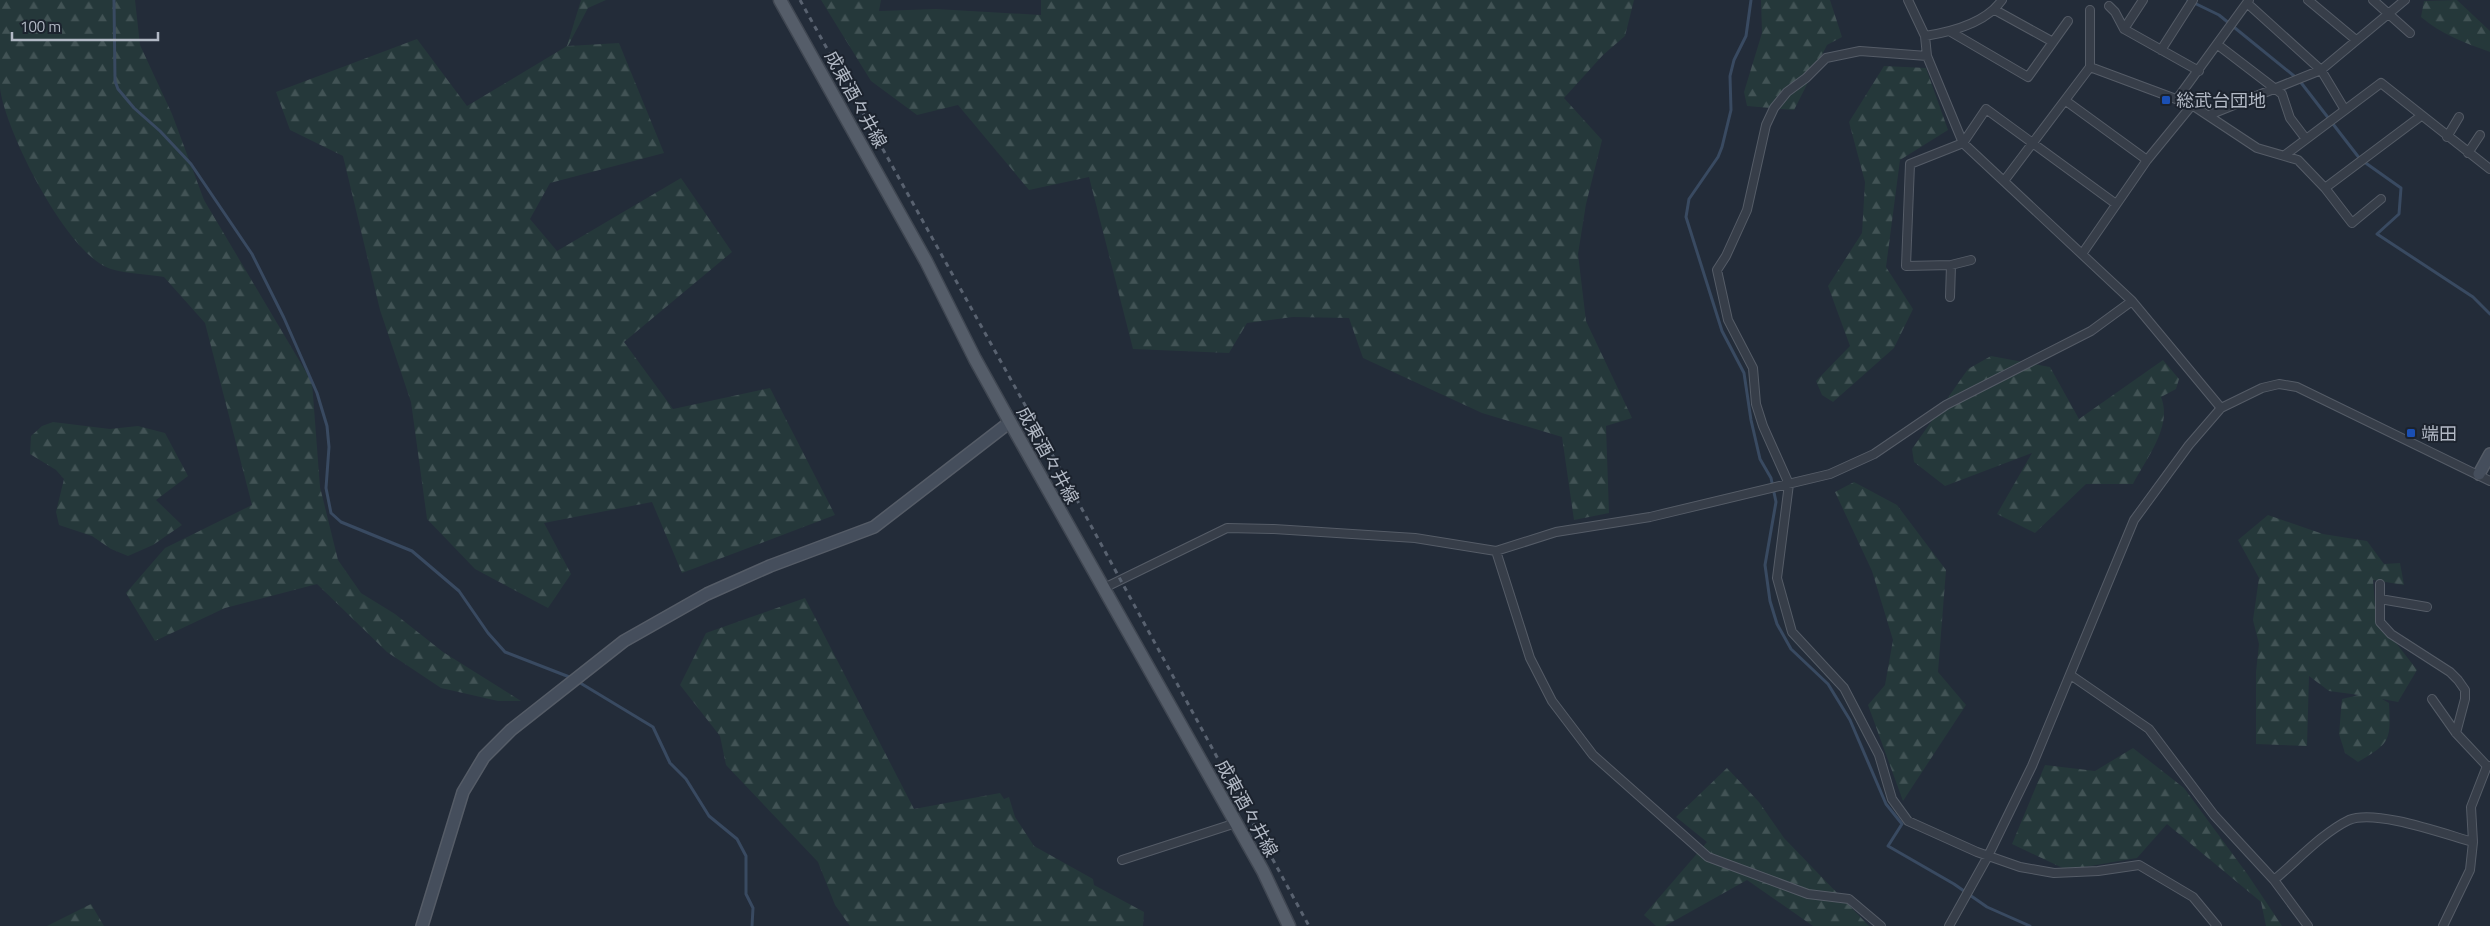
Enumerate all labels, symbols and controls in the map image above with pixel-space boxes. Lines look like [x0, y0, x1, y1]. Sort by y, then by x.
scale bar [12, 10, 159, 42]
text: 100 m [20, 15, 61, 38]
street label: 成東酒々井線 [818, 45, 894, 153]
place label: 総武台団地 [2176, 87, 2266, 114]
marker: 総武台団地 [2160, 94, 2172, 106]
street label: 成東酒々井線 [1010, 401, 1086, 509]
place label: 端田 [2421, 420, 2457, 447]
marker: 端田 [2405, 427, 2417, 439]
street label: 成東酒々井線 [1209, 754, 1285, 862]

